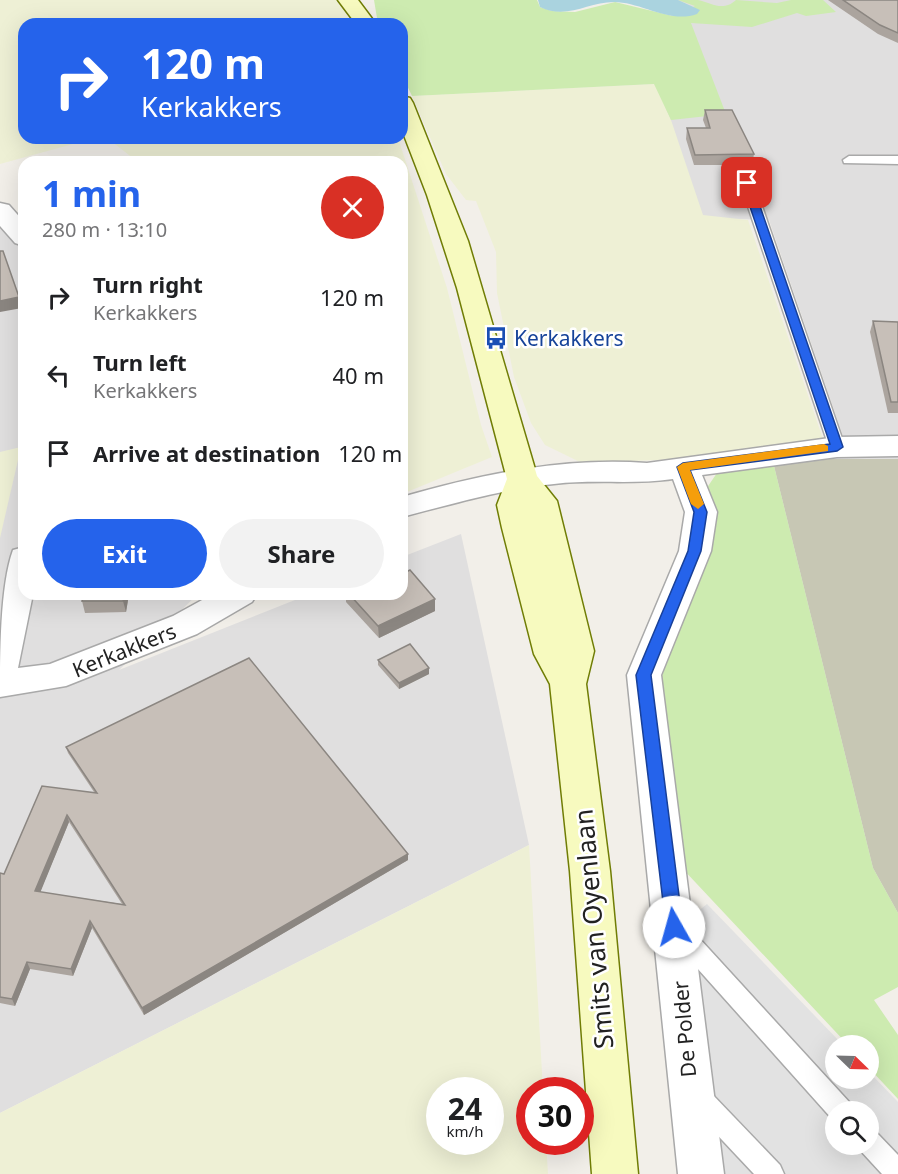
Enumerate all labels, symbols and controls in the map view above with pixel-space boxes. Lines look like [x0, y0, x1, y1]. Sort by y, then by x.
text: 120 m [141, 34, 265, 91]
icon: right [42, 42, 120, 120]
text: Kerkakkers [141, 88, 282, 125]
pin [721, 157, 772, 208]
icon: arrive [730, 166, 763, 199]
text: 1 min [42, 169, 141, 218]
button: close [321, 176, 384, 239]
text: 280 m · 13:10 [42, 216, 167, 243]
text: Turn right [93, 269, 203, 299]
icon: right [42, 281, 75, 314]
text: 120 m [320, 282, 384, 312]
text: Kerkakkers [93, 299, 197, 326]
place label: Kerkakkers [514, 324, 624, 352]
bus stop icon: Kerkakkers [483, 325, 509, 351]
text: Turn left [93, 347, 187, 377]
icon: left [42, 359, 75, 392]
text: 40 m [333, 360, 384, 390]
text: Kerkakkers [93, 377, 197, 404]
icon: arrive [42, 437, 75, 470]
text: Arrive at destination [93, 438, 320, 468]
text: 120 m [338, 438, 402, 468]
button: Exit [42, 519, 207, 588]
button: Share [219, 519, 384, 588]
street label: Kerkakkers [68, 617, 180, 683]
street label: Smits van Oyenlaan [565, 808, 621, 1050]
position arrow [642, 895, 706, 959]
street label: De Polder [666, 979, 702, 1078]
north arrow [825, 1035, 879, 1089]
map controls [825, 1035, 879, 1155]
speed limit sign: 30 [516, 1077, 594, 1155]
text: 24 [448, 1088, 482, 1129]
button: search [825, 1101, 879, 1155]
text: km/h [447, 1121, 483, 1141]

